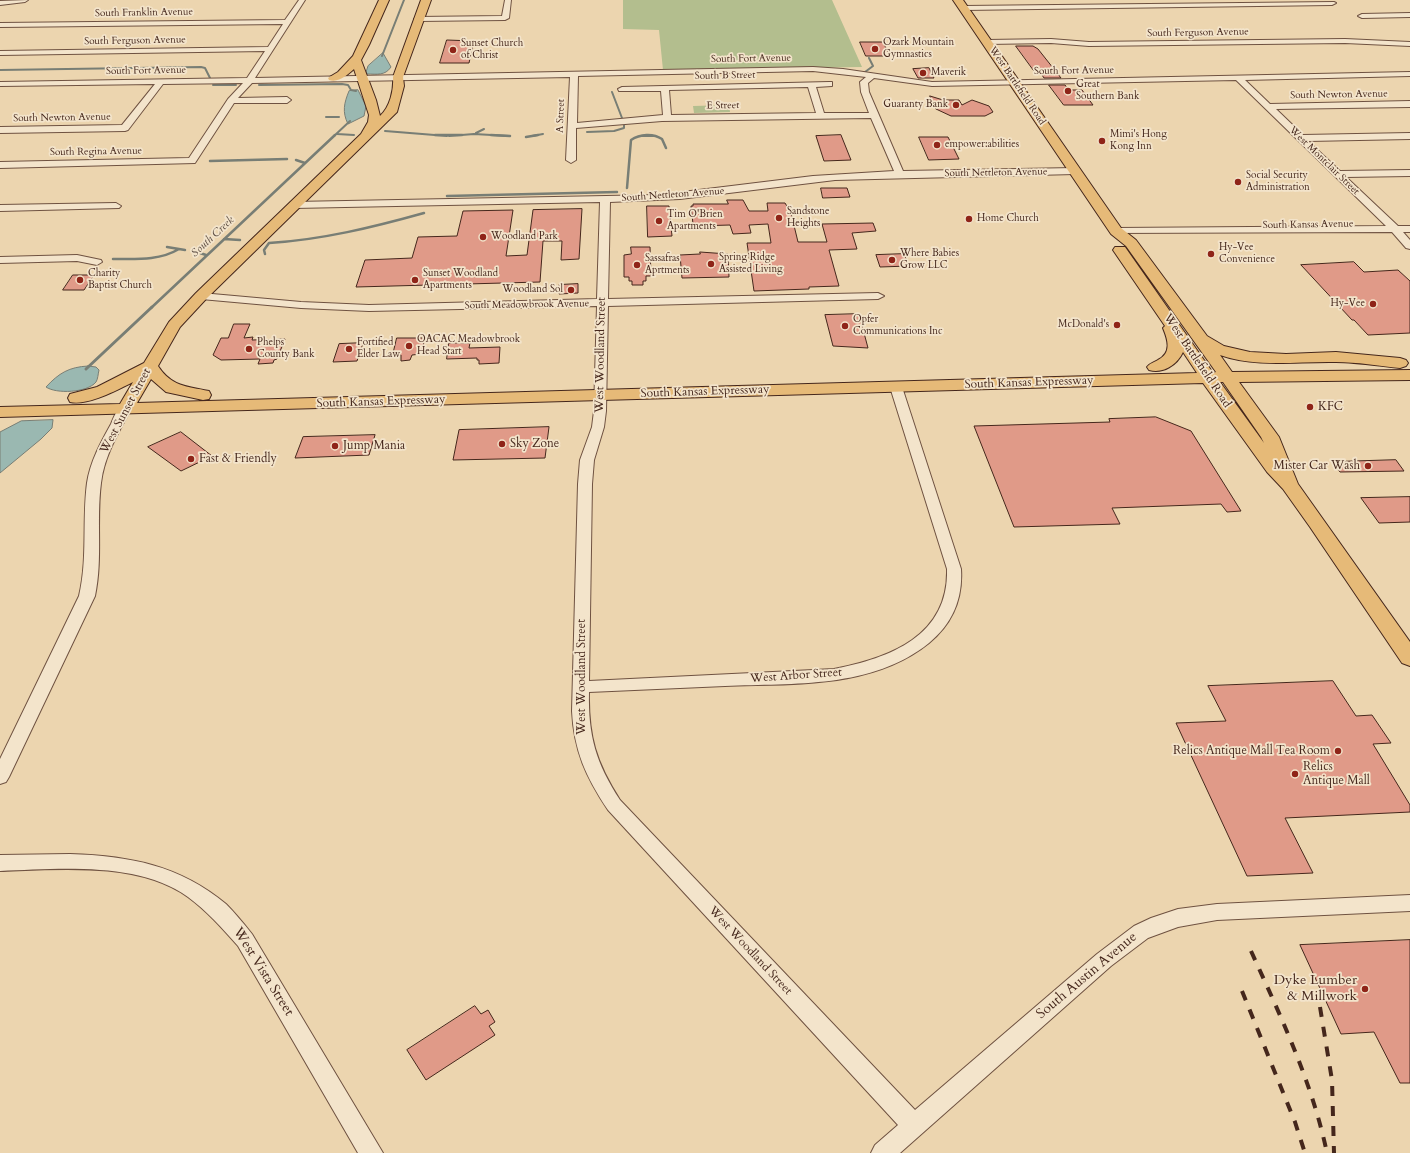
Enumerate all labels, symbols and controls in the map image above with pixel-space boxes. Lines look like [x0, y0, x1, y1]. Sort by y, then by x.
street label: South Franklin Avenue [95, 6, 193, 20]
street label: South Ferguson Avenue [1147, 26, 1249, 40]
street label: South Ferguson Avenue [84, 34, 186, 48]
place label: Ozark Mountain Gymnastics [883, 37, 954, 60]
place label: Sunset Church of Christ [461, 38, 523, 62]
marker: Ozark Mountain Gymnastics [870, 44, 880, 54]
marker: Sunset Church of Christ [448, 45, 458, 55]
street label: West Battlefield Road [986, 45, 1048, 127]
street label: South Fort Avenue [711, 52, 791, 66]
street label: South Fort Avenue [106, 64, 186, 78]
street label: South Fort Avenue [1034, 64, 1114, 78]
place label: Maverik [931, 67, 966, 79]
marker: Maverik [918, 68, 928, 78]
street label: South B Street [695, 69, 755, 83]
place label: Great Southern Bank [1076, 79, 1139, 102]
marker: Great Southern Bank [1063, 86, 1073, 96]
street label: South Newton Avenue [1290, 88, 1388, 102]
street label: A Street [554, 99, 568, 133]
place label: Guaranty Bank [883, 99, 948, 111]
street label: E Street [706, 100, 740, 112]
marker: Guaranty Bank [951, 100, 961, 110]
street label: South Newton Avenue [13, 111, 111, 125]
street label: West Montclair Street [1286, 124, 1362, 198]
place label: Mimi's Hong Kong Inn [1110, 129, 1167, 152]
marker: Mimi's Hong Kong Inn [1097, 136, 1107, 146]
place label: empower:abilities [945, 139, 1019, 151]
marker: empower:abilities [932, 140, 942, 150]
street label: South Regina Avenue [50, 145, 142, 159]
street label: South Nettleton Avenue [944, 166, 1048, 180]
place label: Social Security Administration [1246, 170, 1310, 194]
marker: Social Security Administration [1233, 177, 1243, 187]
street label: South Nettleton Avenue [621, 185, 725, 205]
place label: Sandstone Heights [787, 206, 829, 230]
place label: Tim O'Brien Apartments [667, 209, 723, 232]
marker: Sandstone Heights [774, 213, 784, 223]
place label: Home Church [977, 213, 1039, 225]
water label: South Creek [189, 214, 237, 260]
marker: Home Church [964, 214, 974, 224]
marker: Tim O'Brien Apartments [654, 216, 664, 226]
street label: South Kansas Avenue [1262, 218, 1354, 232]
place label: Woodland Park [491, 231, 558, 243]
marker: Woodland Park [478, 232, 488, 242]
place label: Hy-Vee Convenience [1219, 242, 1275, 266]
place label: Where Babies Grow LLC [900, 248, 959, 272]
marker: Hy-Vee Convenience [1206, 249, 1216, 259]
place label: Spring Ridge Assisted Living [719, 252, 783, 276]
place label: Sassafras Aprtments [645, 253, 689, 276]
marker: Where Babies Grow LLC [887, 255, 897, 265]
marker: Spring Ridge Assisted Living [706, 259, 716, 269]
marker: Sassafras Aprtments [632, 260, 642, 270]
place label: Charity Baptist Church [88, 268, 152, 292]
place label: Sunset Woodland Apartments [423, 268, 498, 292]
marker: Charity Baptist Church [75, 275, 85, 285]
marker: Sunset Woodland Apartments [410, 275, 420, 285]
place label: Woodland Sol [502, 284, 563, 296]
marker: Woodland Sol [566, 285, 576, 295]
street label: West Woodland Street [593, 297, 609, 413]
street label: South Meadowbrook Avenue [465, 298, 589, 312]
place label: Hy-Vee [1330, 298, 1365, 310]
marker: Hy-Vee [1368, 299, 1378, 309]
street label: West Battlefield Road [1160, 311, 1234, 411]
place label: Opfer Communications Inc [853, 314, 943, 338]
place label: McDonald's [1058, 319, 1109, 331]
marker: McDonald's [1112, 320, 1122, 330]
marker: Opfer Communications Inc [840, 321, 850, 331]
place label: OACAC Meadowbrook Head Start [417, 334, 520, 358]
place label: Phelps County Bank [257, 337, 315, 360]
place label: Fortified Elder Law [357, 337, 400, 360]
marker: OACAC Meadowbrook Head Start [404, 341, 414, 351]
marker: Phelps County Bank [244, 344, 254, 354]
marker: Fortified Elder Law [344, 344, 354, 354]
street label: West Sunset Street [97, 366, 155, 456]
street label: South Kansas Expressway [964, 374, 1094, 392]
street label: South Kansas Expressway [640, 383, 770, 401]
street label: South Kansas Expressway [316, 393, 446, 411]
place label: KFC [1318, 400, 1343, 414]
marker: KFC [1305, 402, 1315, 412]
place label: Sky Zone [510, 437, 559, 451]
place label: Jump Mania [343, 439, 405, 453]
marker: Sky Zone [497, 439, 507, 449]
marker: Jump Mania [330, 441, 340, 451]
place label: Fast & Friendly [199, 452, 277, 466]
marker: Fast & Friendly [186, 454, 196, 464]
place label: Mister Car Wash [1273, 459, 1360, 473]
marker: Mister Car Wash [1363, 461, 1373, 471]
street label: West Woodland Street [575, 619, 589, 735]
street label: West Arbor Street [750, 666, 842, 686]
place label: Relics Antique Mall Tea Room [1173, 744, 1330, 758]
marker: Relics Antique Mall Tea Room [1333, 746, 1343, 756]
place label: Relics Antique Mall [1303, 760, 1370, 788]
marker: Relics Antique Mall [1290, 769, 1300, 779]
street label: West Woodland Street [705, 904, 795, 998]
street label: West Vista Street [229, 925, 297, 1019]
street label: South Austin Avenue [1033, 929, 1141, 1023]
place label: Dyke Lumber & Millwork [1274, 973, 1357, 1006]
marker: Dyke Lumber & Millwork [1360, 984, 1370, 994]

